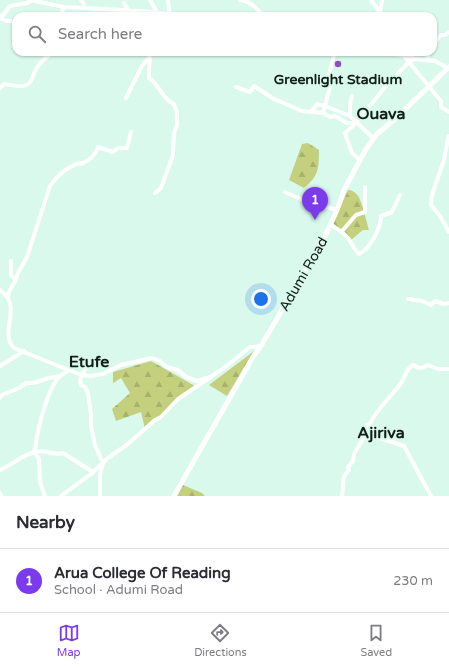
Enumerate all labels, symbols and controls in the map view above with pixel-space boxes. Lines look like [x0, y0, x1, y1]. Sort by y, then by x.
search box [12, 12, 437, 56]
icon: search [26, 23, 48, 45]
text: Search here [58, 25, 142, 43]
marker: Greenlight Stadium [333, 59, 343, 69]
place label: Greenlight Stadium [274, 71, 402, 88]
district label: Ouava [357, 104, 405, 124]
pin: 1 [302, 187, 328, 220]
street label: Adumi Road [275, 234, 331, 314]
your location [251, 289, 271, 309]
district label: Etufe [69, 352, 109, 372]
district label: Ajiriva [357, 423, 405, 443]
text: Nearby [16, 512, 75, 533]
text: Arua College Of Reading [54, 564, 231, 582]
text: 1 [25, 573, 33, 589]
text: 230 m [393, 573, 433, 589]
text: School · Adumi Road [54, 582, 183, 598]
tab: Map [57, 622, 81, 659]
tab: Directions [194, 622, 247, 659]
tab: Saved [360, 622, 392, 659]

